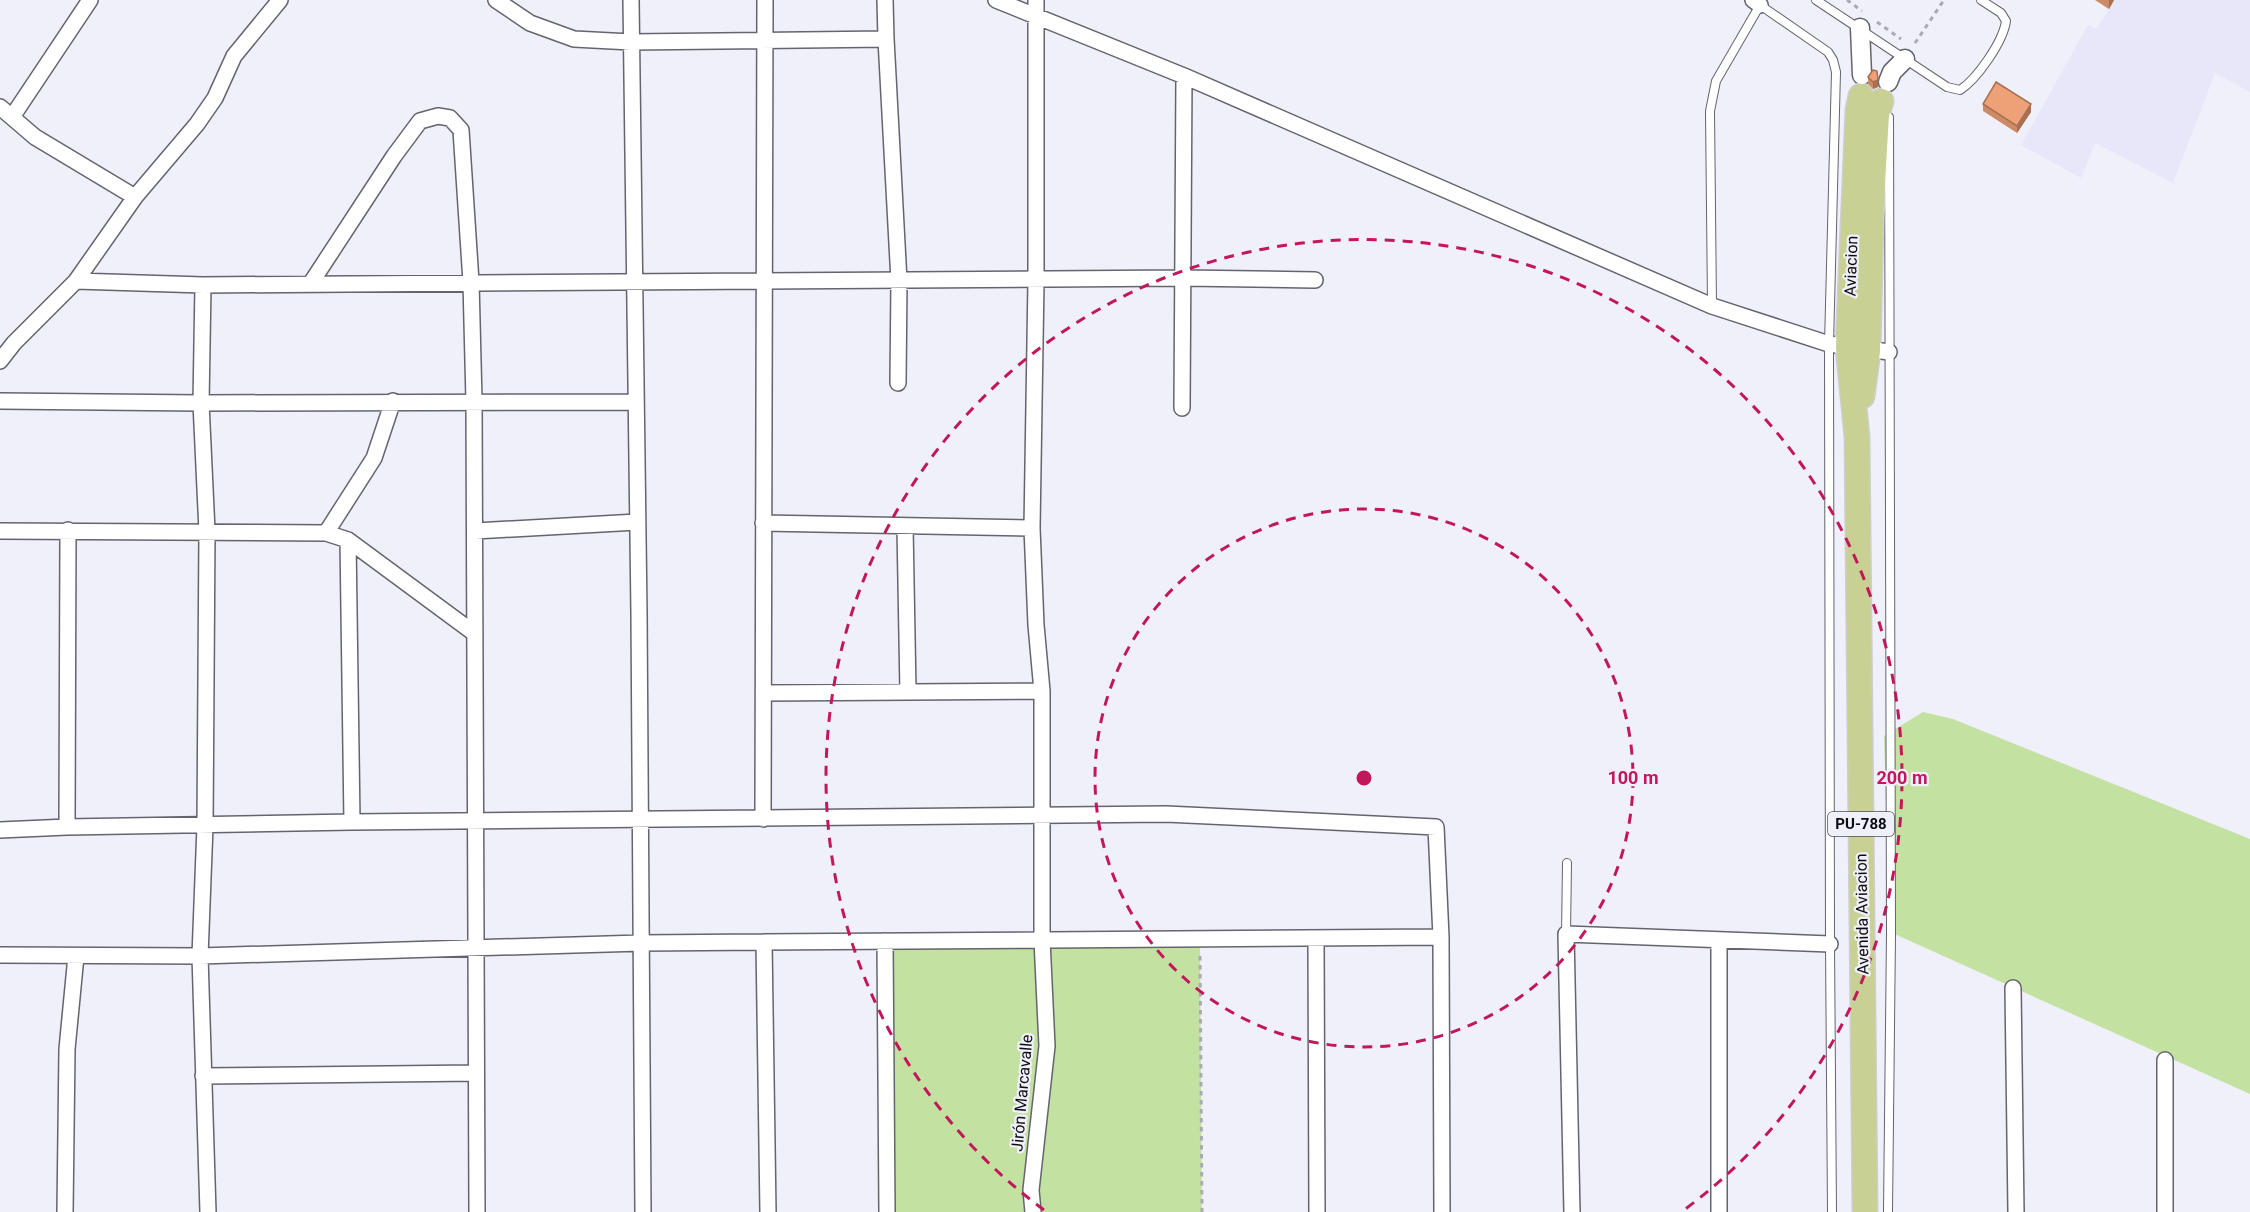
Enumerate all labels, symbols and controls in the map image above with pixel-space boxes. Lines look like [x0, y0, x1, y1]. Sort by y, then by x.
street label: Aviacion [1840, 235, 1862, 297]
text: 100 m [1607, 767, 1659, 788]
text: 200 m [1876, 767, 1928, 788]
centre of rings [1354, 768, 1374, 788]
road number: PU-788 [1828, 812, 1894, 836]
street label: Avenida Aviacion [1851, 853, 1873, 975]
street label: Jirón Marcavalle [1007, 1034, 1037, 1152]

